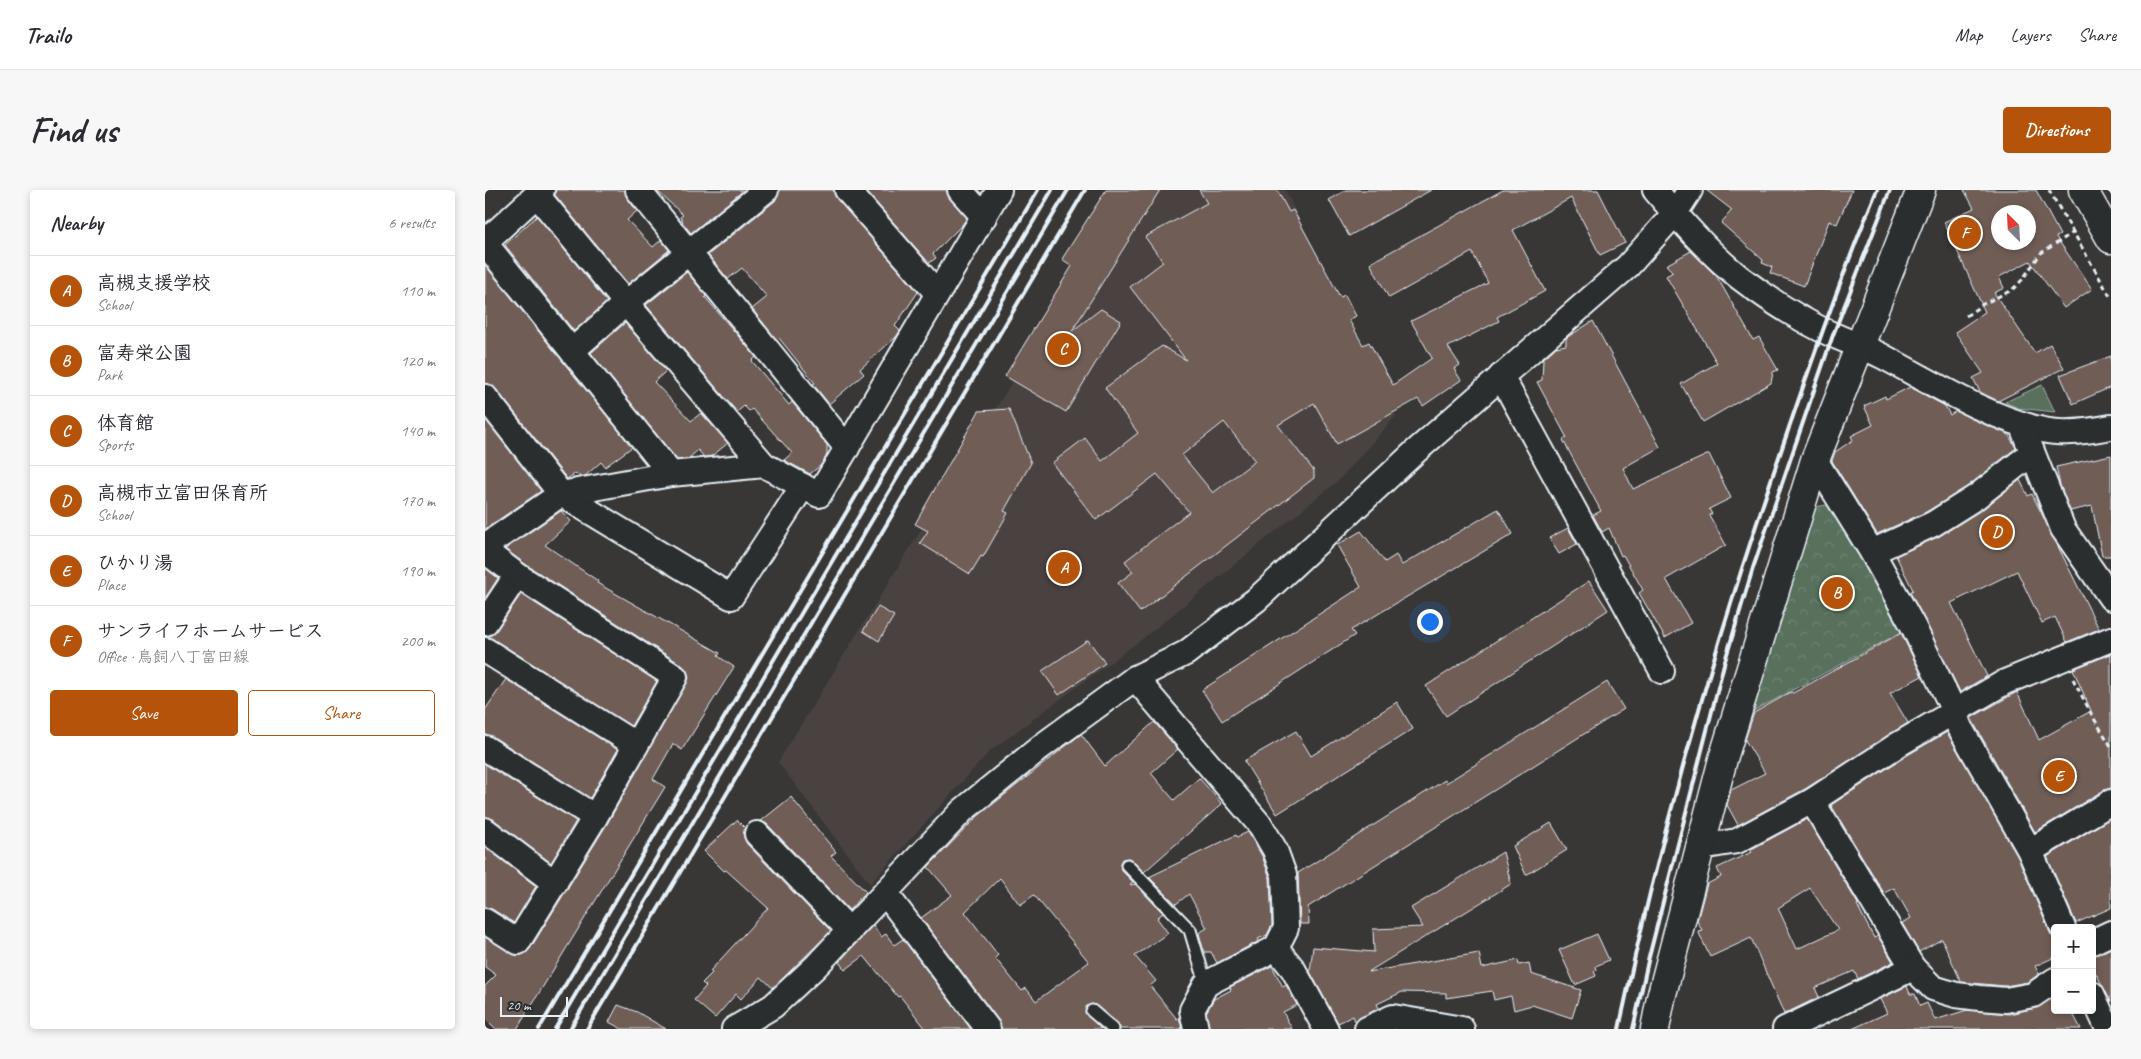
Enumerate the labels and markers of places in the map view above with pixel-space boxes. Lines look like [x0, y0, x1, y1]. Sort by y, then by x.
pin: F [1949, 214, 1981, 252]
pin: C [1047, 330, 1079, 368]
pin: D [1981, 513, 2013, 551]
pin: A [1048, 549, 1080, 587]
pin: B [1821, 574, 1853, 612]
pin: E [2043, 757, 2075, 795]

